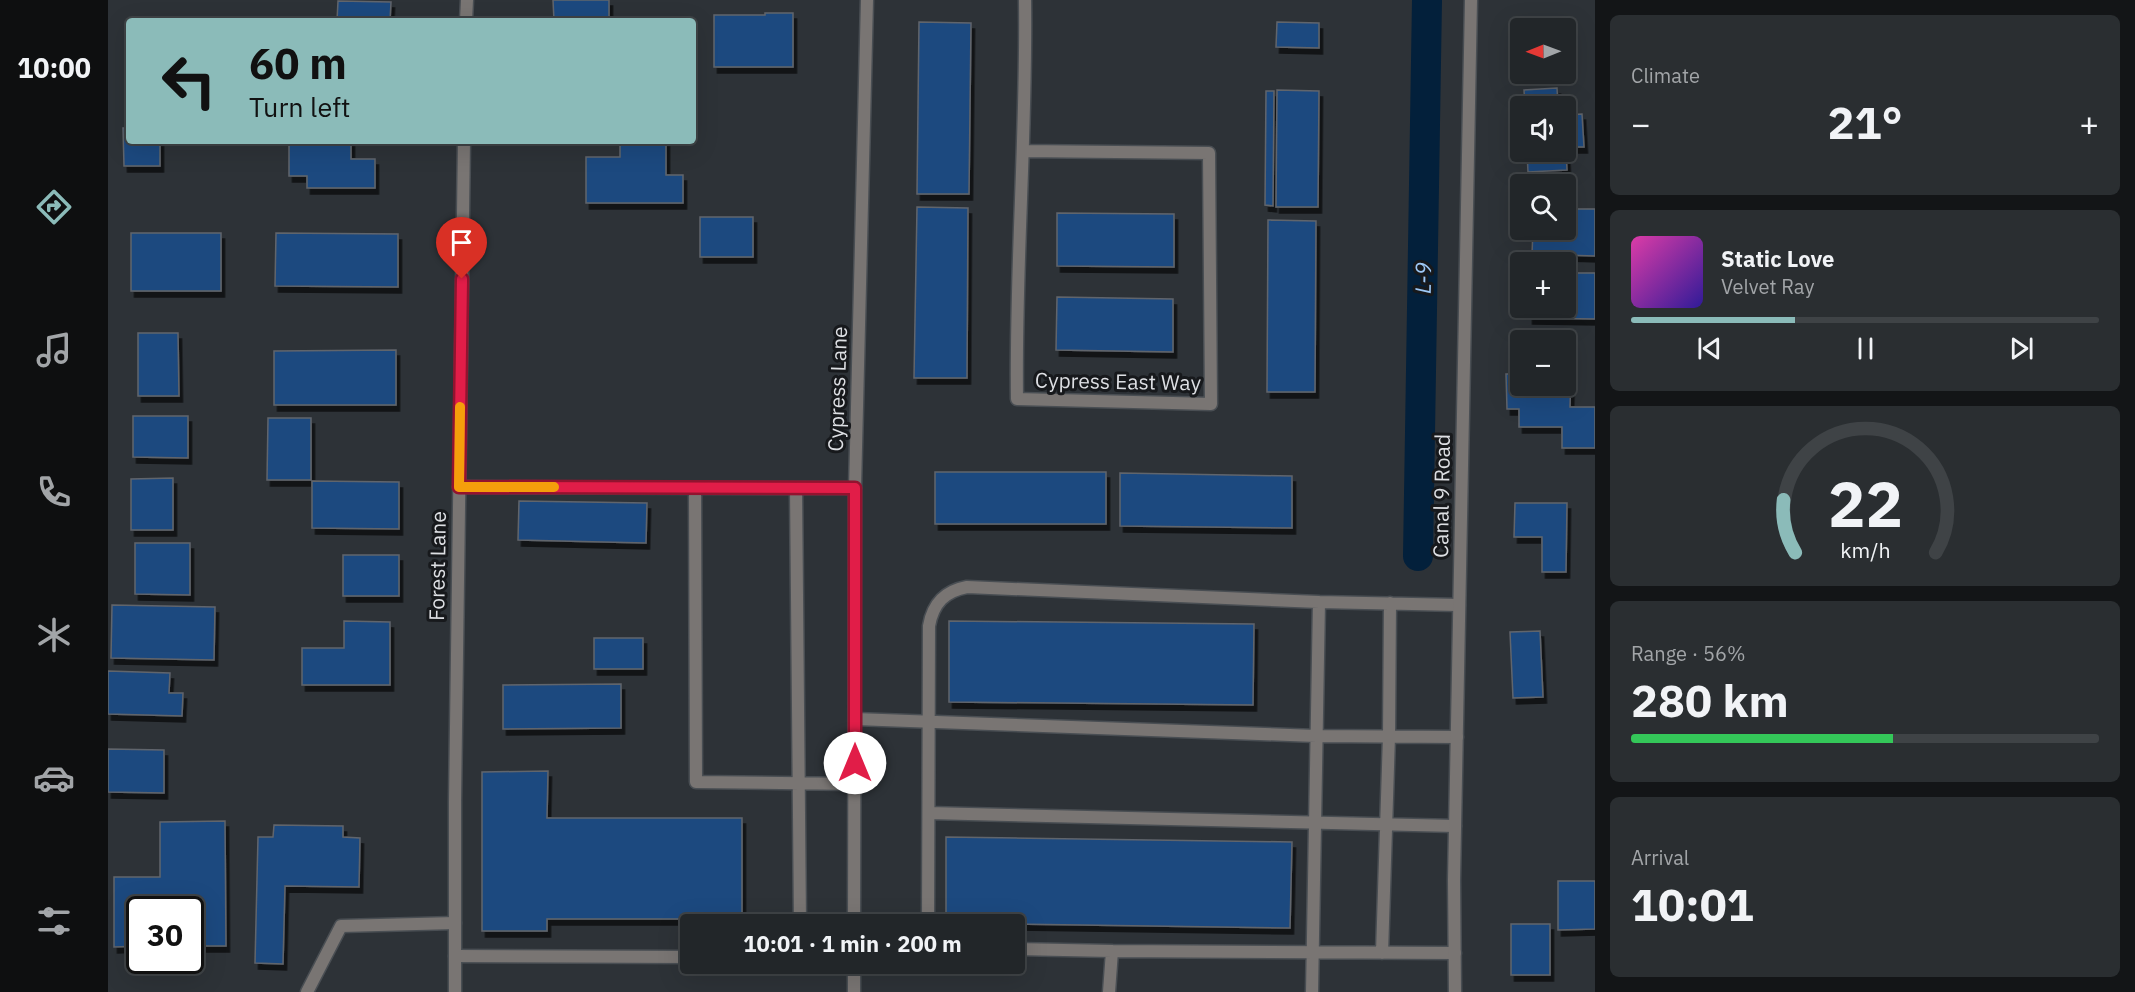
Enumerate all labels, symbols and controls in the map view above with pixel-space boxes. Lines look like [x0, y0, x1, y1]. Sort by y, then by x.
north arrow [1510, 18, 1576, 84]
map controls [1510, 18, 1576, 396]
text: 60 m [249, 36, 347, 91]
icon: left [150, 42, 228, 120]
text: 10:00 [17, 50, 91, 85]
text: Climate [1631, 62, 1700, 89]
text: Turn left [249, 89, 350, 124]
text: 21° [1827, 93, 1903, 151]
button: sound [1510, 96, 1576, 162]
text: − [1631, 102, 1651, 145]
text: + [2079, 102, 2099, 145]
button: search [1510, 174, 1576, 240]
icon: directions [33, 186, 75, 228]
pin [436, 217, 487, 279]
icon: arrive [445, 226, 478, 259]
text: Static Love [1721, 244, 1834, 273]
button: + [1510, 252, 1576, 318]
water label: L-9 [1408, 262, 1437, 294]
text: Velvet Ray [1721, 273, 1814, 300]
street label: Cypress Lane [821, 326, 853, 452]
icon: music [33, 329, 75, 371]
button: − [1510, 330, 1576, 396]
icon: previous [1693, 332, 1726, 365]
icon: pause [1849, 332, 1882, 365]
icon: next [2005, 332, 2038, 365]
street label: Cypress East Way [1035, 366, 1202, 396]
street label: Canal 9 Road [1426, 434, 1456, 558]
text: 22 [1828, 463, 1902, 544]
icon: phone [33, 471, 75, 513]
street label: Forest Lane [422, 511, 452, 621]
text: km/h [1840, 536, 1890, 564]
icon: climate [33, 614, 75, 656]
text: Range · 56% [1631, 640, 1746, 667]
text: 280 km [1631, 671, 1789, 729]
position arrow [823, 731, 887, 795]
icon: car [33, 757, 75, 799]
text: Arrival [1631, 844, 1689, 871]
text: 10:01 [1631, 875, 1754, 933]
speed limit sign: 30 [126, 896, 204, 974]
icon: filters [33, 900, 75, 942]
text: 10:01 · 1 min · 200 m [743, 929, 962, 958]

